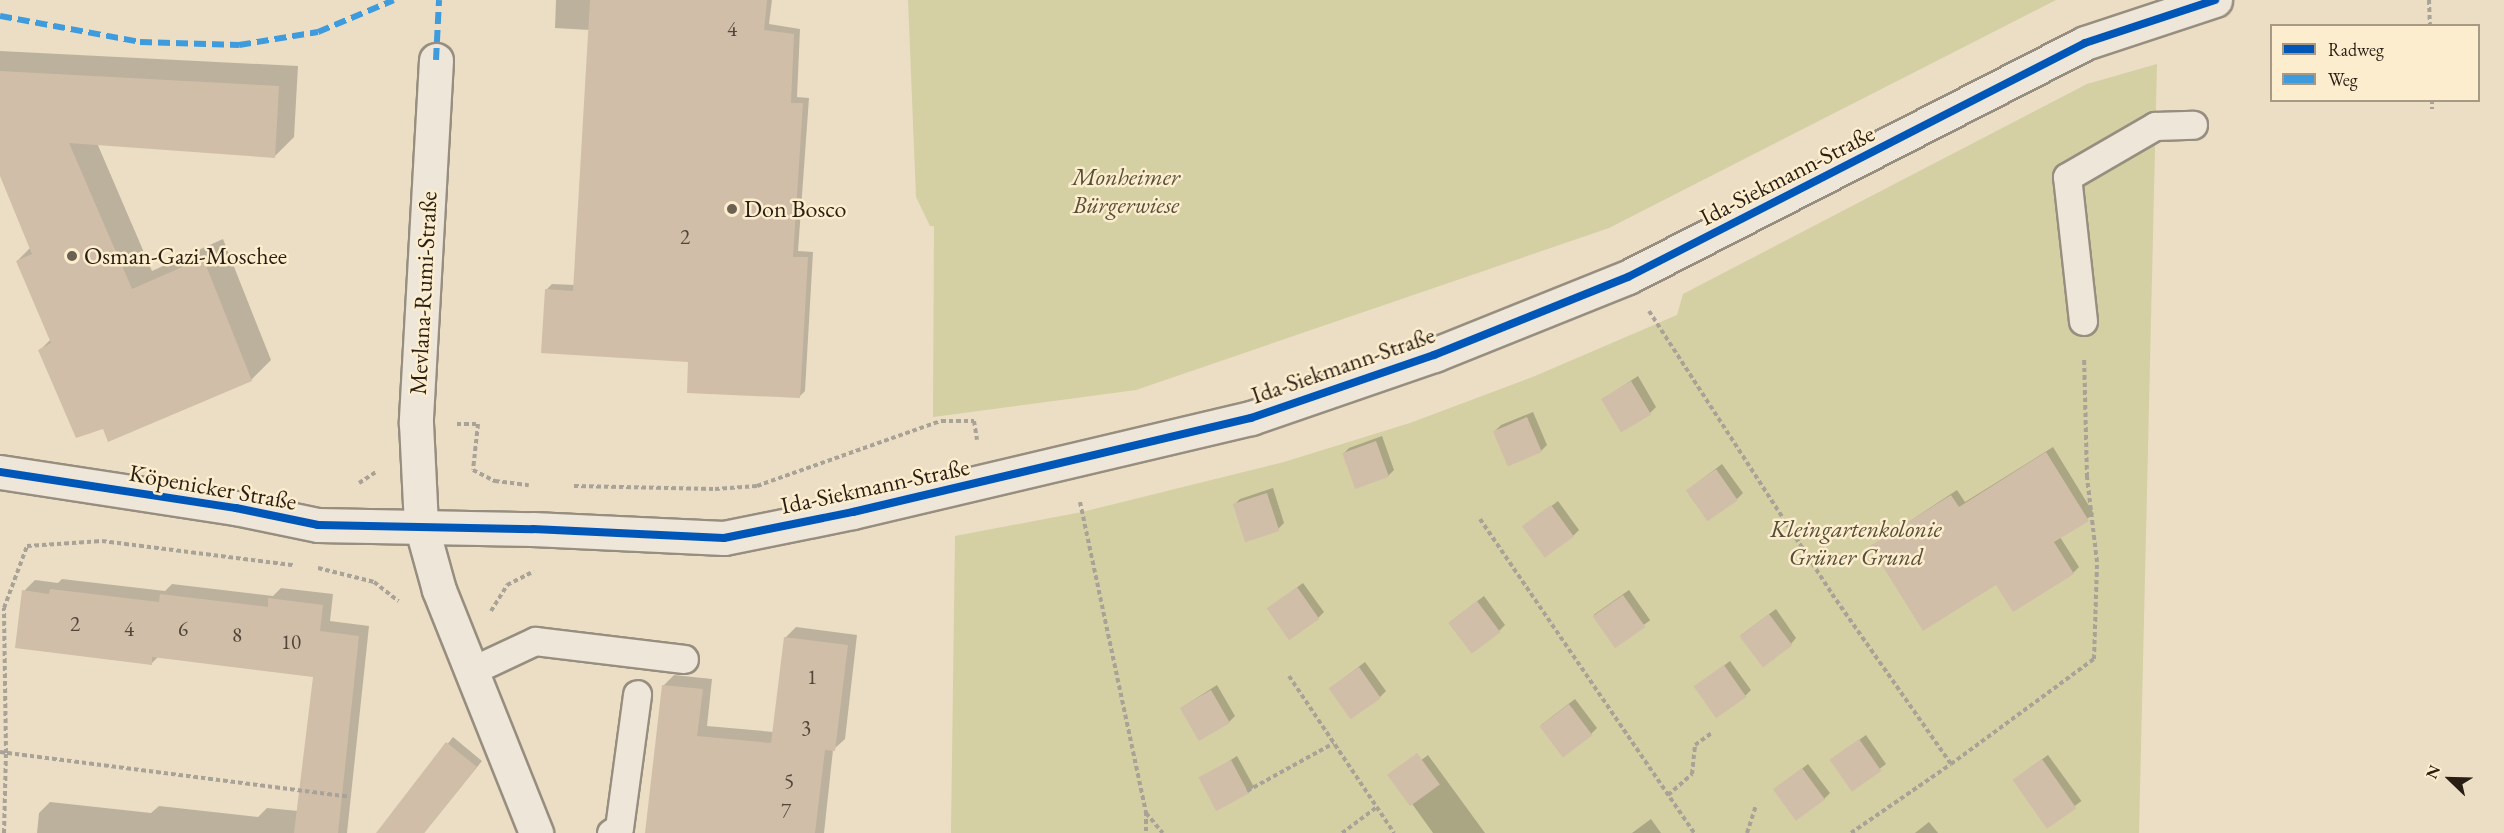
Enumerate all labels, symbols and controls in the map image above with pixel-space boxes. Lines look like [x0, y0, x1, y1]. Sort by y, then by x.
house number: 4 [727, 16, 737, 42]
legend [2270, 24, 2480, 102]
text: Radweg [2328, 38, 2384, 61]
text: Weg [2328, 68, 2358, 91]
street label: Ida-Siekmann-Straße [1695, 119, 1879, 231]
park label: Monheimer Bürgerwiese [1072, 163, 1180, 219]
street label: Mevlana-Rumi-Straße [403, 190, 443, 396]
place label: Don Bosco [744, 195, 846, 223]
marker: Don Bosco [725, 202, 739, 216]
house number: 2 [680, 224, 690, 250]
place label: Osman-Gazi-Moschee [84, 242, 287, 270]
marker: Osman-Gazi-Moschee [65, 249, 79, 263]
street label: Ida-Siekmann-Straße [1248, 320, 1438, 410]
street label: Ida-Siekmann-Straße [778, 452, 972, 520]
street label: Köpenicker Straße [127, 458, 299, 516]
park label: Kleingartenkolonie Grüner Grund [1770, 515, 1942, 571]
house number: 2 [70, 611, 80, 637]
house number: 4 [124, 616, 134, 642]
house number: 6 [178, 616, 188, 642]
house number: 8 [232, 622, 242, 648]
house number: 10 [281, 629, 301, 655]
house number: 1 [807, 664, 817, 690]
house number: 3 [801, 715, 811, 741]
north arrow [2420, 749, 2480, 809]
text: N [2421, 762, 2445, 782]
house number: 5 [784, 768, 794, 794]
house number: 7 [781, 798, 791, 824]

